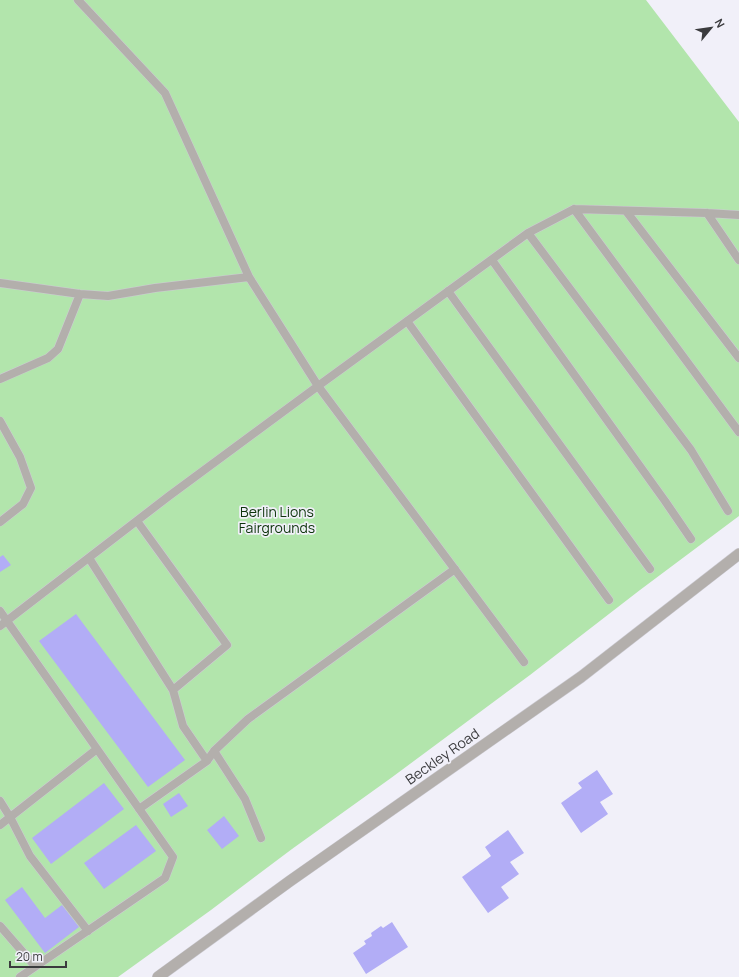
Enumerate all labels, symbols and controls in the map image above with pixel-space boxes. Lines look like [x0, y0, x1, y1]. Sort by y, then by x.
north arrow [691, 8, 731, 48]
text: N [712, 16, 729, 30]
park label: Berlin Lions Fairgrounds [239, 502, 315, 537]
street label: Beckley Road [401, 724, 483, 788]
scale bar [10, 943, 66, 969]
text: 20 m [16, 948, 43, 965]

